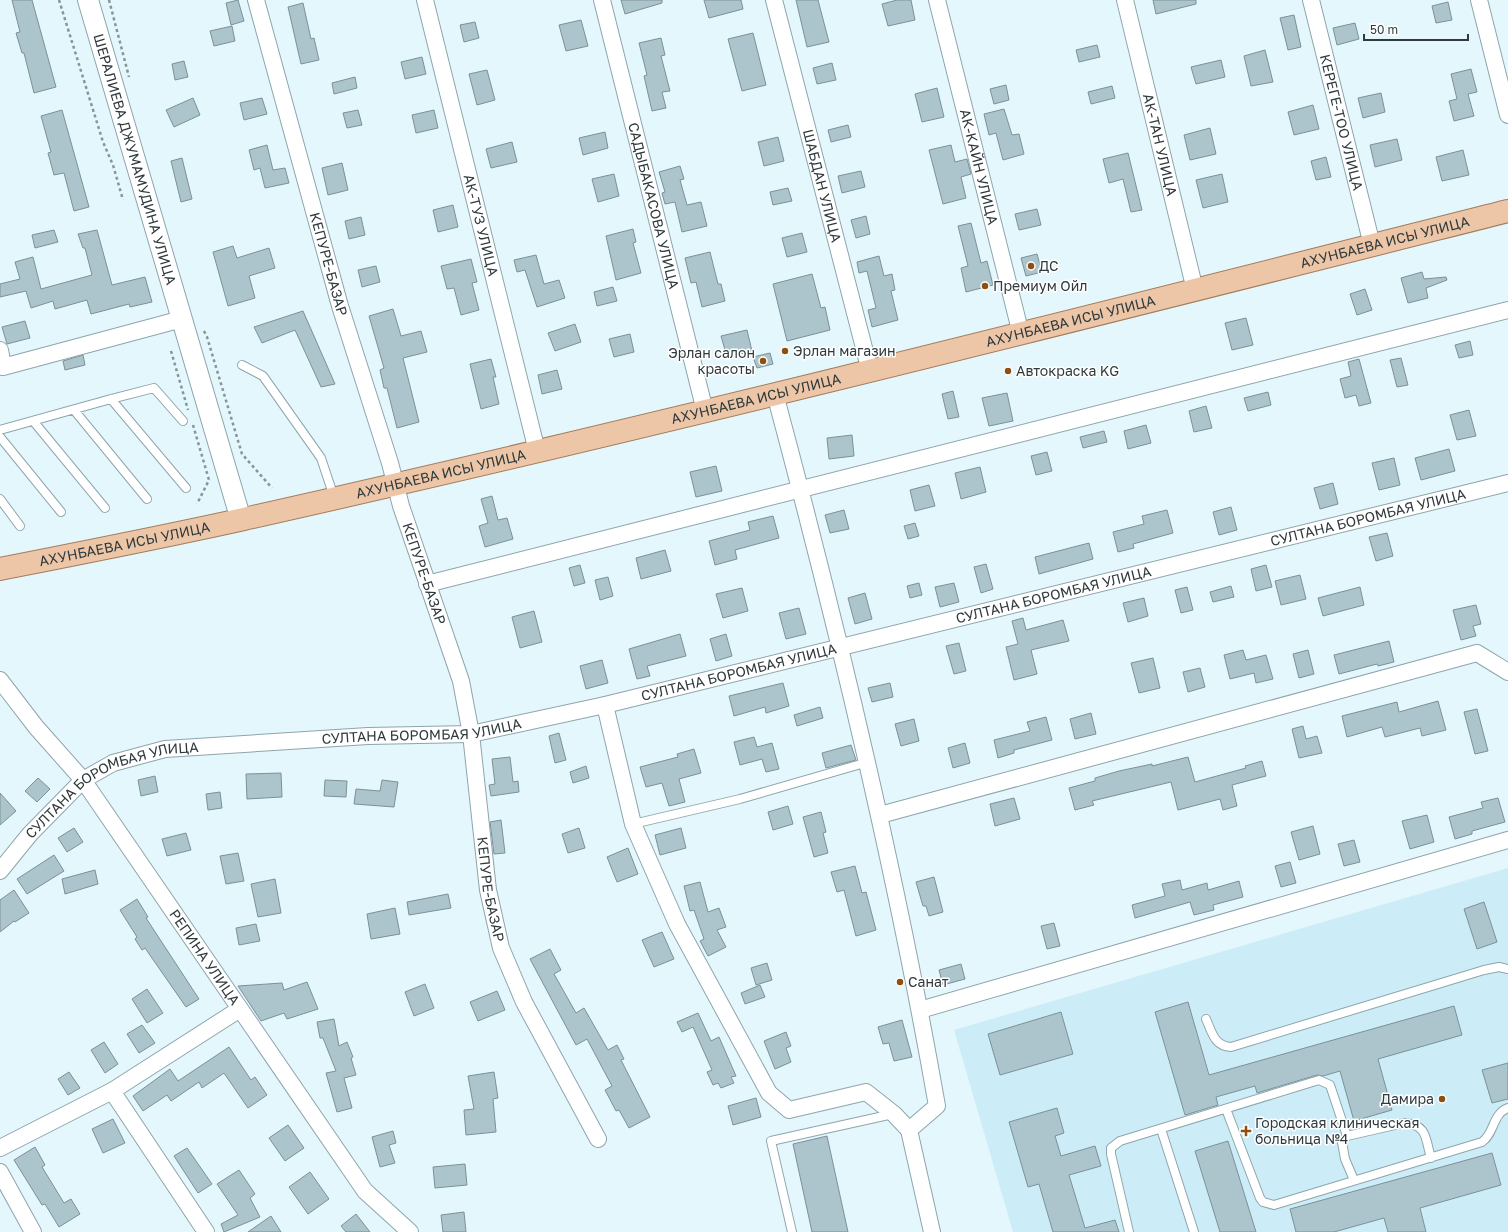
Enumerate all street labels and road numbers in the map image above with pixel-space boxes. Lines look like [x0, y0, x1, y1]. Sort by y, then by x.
street label: ШЕРАЛИЕВА ДЖУМАМУДИНА УЛИЦА [90, 32, 180, 287]
street label: КЕРЕГЕ-ТОО УЛИЦА [1317, 52, 1367, 193]
street label: АК-ТАН УЛИЦА [1140, 92, 1181, 198]
street label: АК-КАЙН УЛИЦА [957, 107, 1002, 227]
street label: САДЫБАКАСОВА УЛИЦА [625, 121, 683, 291]
street label: ШАБДАН УЛИЦА [800, 127, 846, 245]
street label: АК-ТУЗ УЛИЦА [461, 172, 502, 278]
street label: КЕПУРЕ-БАЗАР [307, 210, 352, 318]
street label: АХУНБАЕВА ИСЫ УЛИЦА [1298, 212, 1472, 271]
street label: АХУНБАЕВА ИСЫ УЛИЦА [984, 291, 1157, 350]
street label: АХУНБАЕВА ИСЫ УЛИЦА [669, 369, 843, 427]
street label: АХУНБАЕВА ИСЫ УЛИЦА [354, 445, 528, 501]
street label: СУЛТАНА БОРОМБАЯ УЛИЦА [1269, 485, 1468, 549]
street label: АХУНБАЕВА ИСЫ УЛИЦА [37, 518, 212, 569]
street label: КЕПУРЕ-БАЗАР [399, 520, 450, 627]
street label: СУЛТАНА БОРОМБАЯ УЛИЦА [954, 562, 1153, 626]
street label: СУЛТАНА БОРОМБАЯ УЛИЦА [639, 639, 839, 704]
street label: СУЛТАНА БОРОМБАЯ УЛИЦА [321, 714, 523, 747]
street label: СУЛТАНА БОРОМБАЯ УЛИЦА [21, 738, 200, 842]
street label: КЕПУРЕ-БАЗАР [474, 836, 508, 943]
street label: РЕПИНА УЛИЦА [166, 906, 244, 1009]

